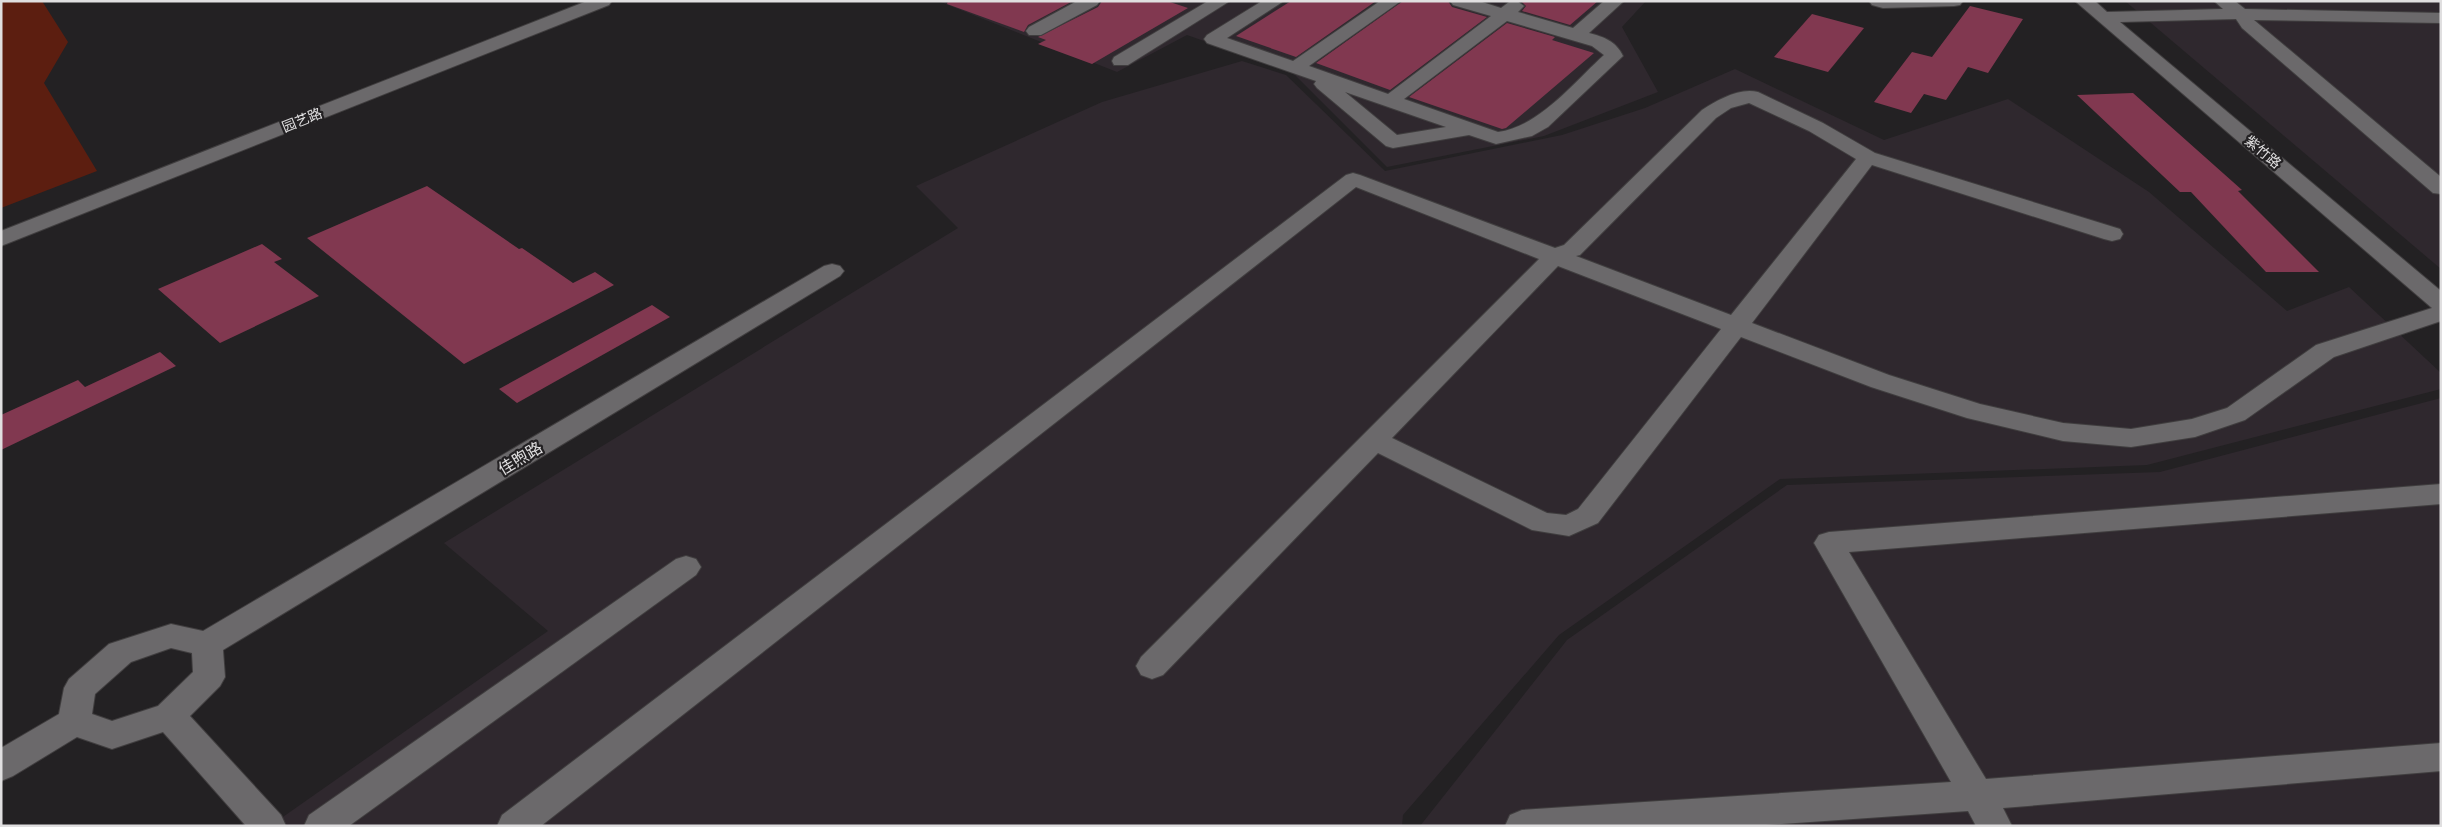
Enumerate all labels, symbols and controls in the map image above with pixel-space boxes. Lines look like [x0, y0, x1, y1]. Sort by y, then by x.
street label: 园艺路 [280, 105, 324, 135]
street label: 紫竹路 [2242, 132, 2284, 172]
street label: 佳煦路 [495, 439, 545, 478]

